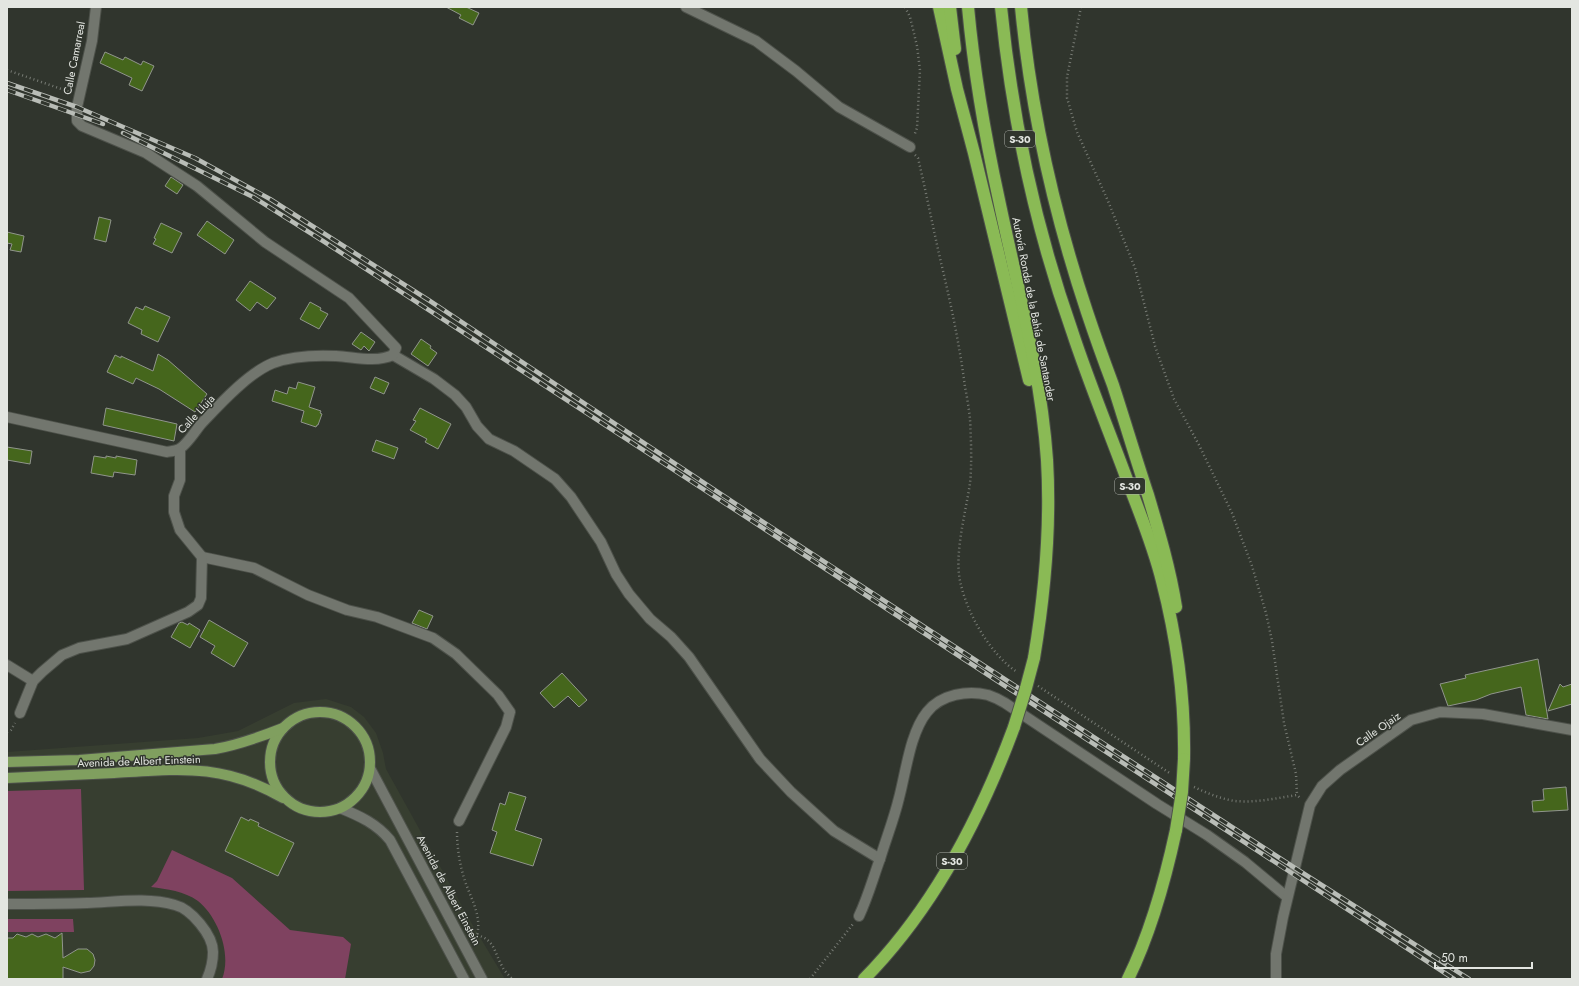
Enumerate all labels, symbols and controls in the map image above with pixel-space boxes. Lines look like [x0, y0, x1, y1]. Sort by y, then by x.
street label: Calle Camarreal [59, 20, 89, 96]
road number: S-30 [1005, 131, 1035, 147]
street label: Autovía Ronda de la Bahía de Santander [1008, 216, 1060, 403]
street label: Calle Lluja [174, 391, 218, 437]
road number: S-30 [1115, 478, 1145, 494]
street label: Calle Ojaiz [1352, 708, 1404, 750]
street label: Avenida de Albert Einstein [77, 751, 201, 771]
street label: Avenida de Albert Einstein [413, 832, 485, 948]
road number: S-30 [937, 853, 967, 869]
scale bar [1435, 944, 1532, 970]
text: 50 m [1441, 949, 1468, 967]

